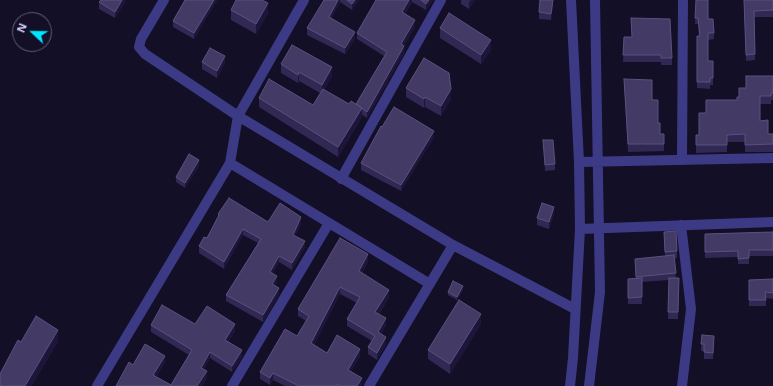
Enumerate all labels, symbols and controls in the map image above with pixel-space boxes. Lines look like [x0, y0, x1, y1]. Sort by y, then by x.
north arrow [12, 12, 52, 52]
text: N [13, 21, 30, 35]

